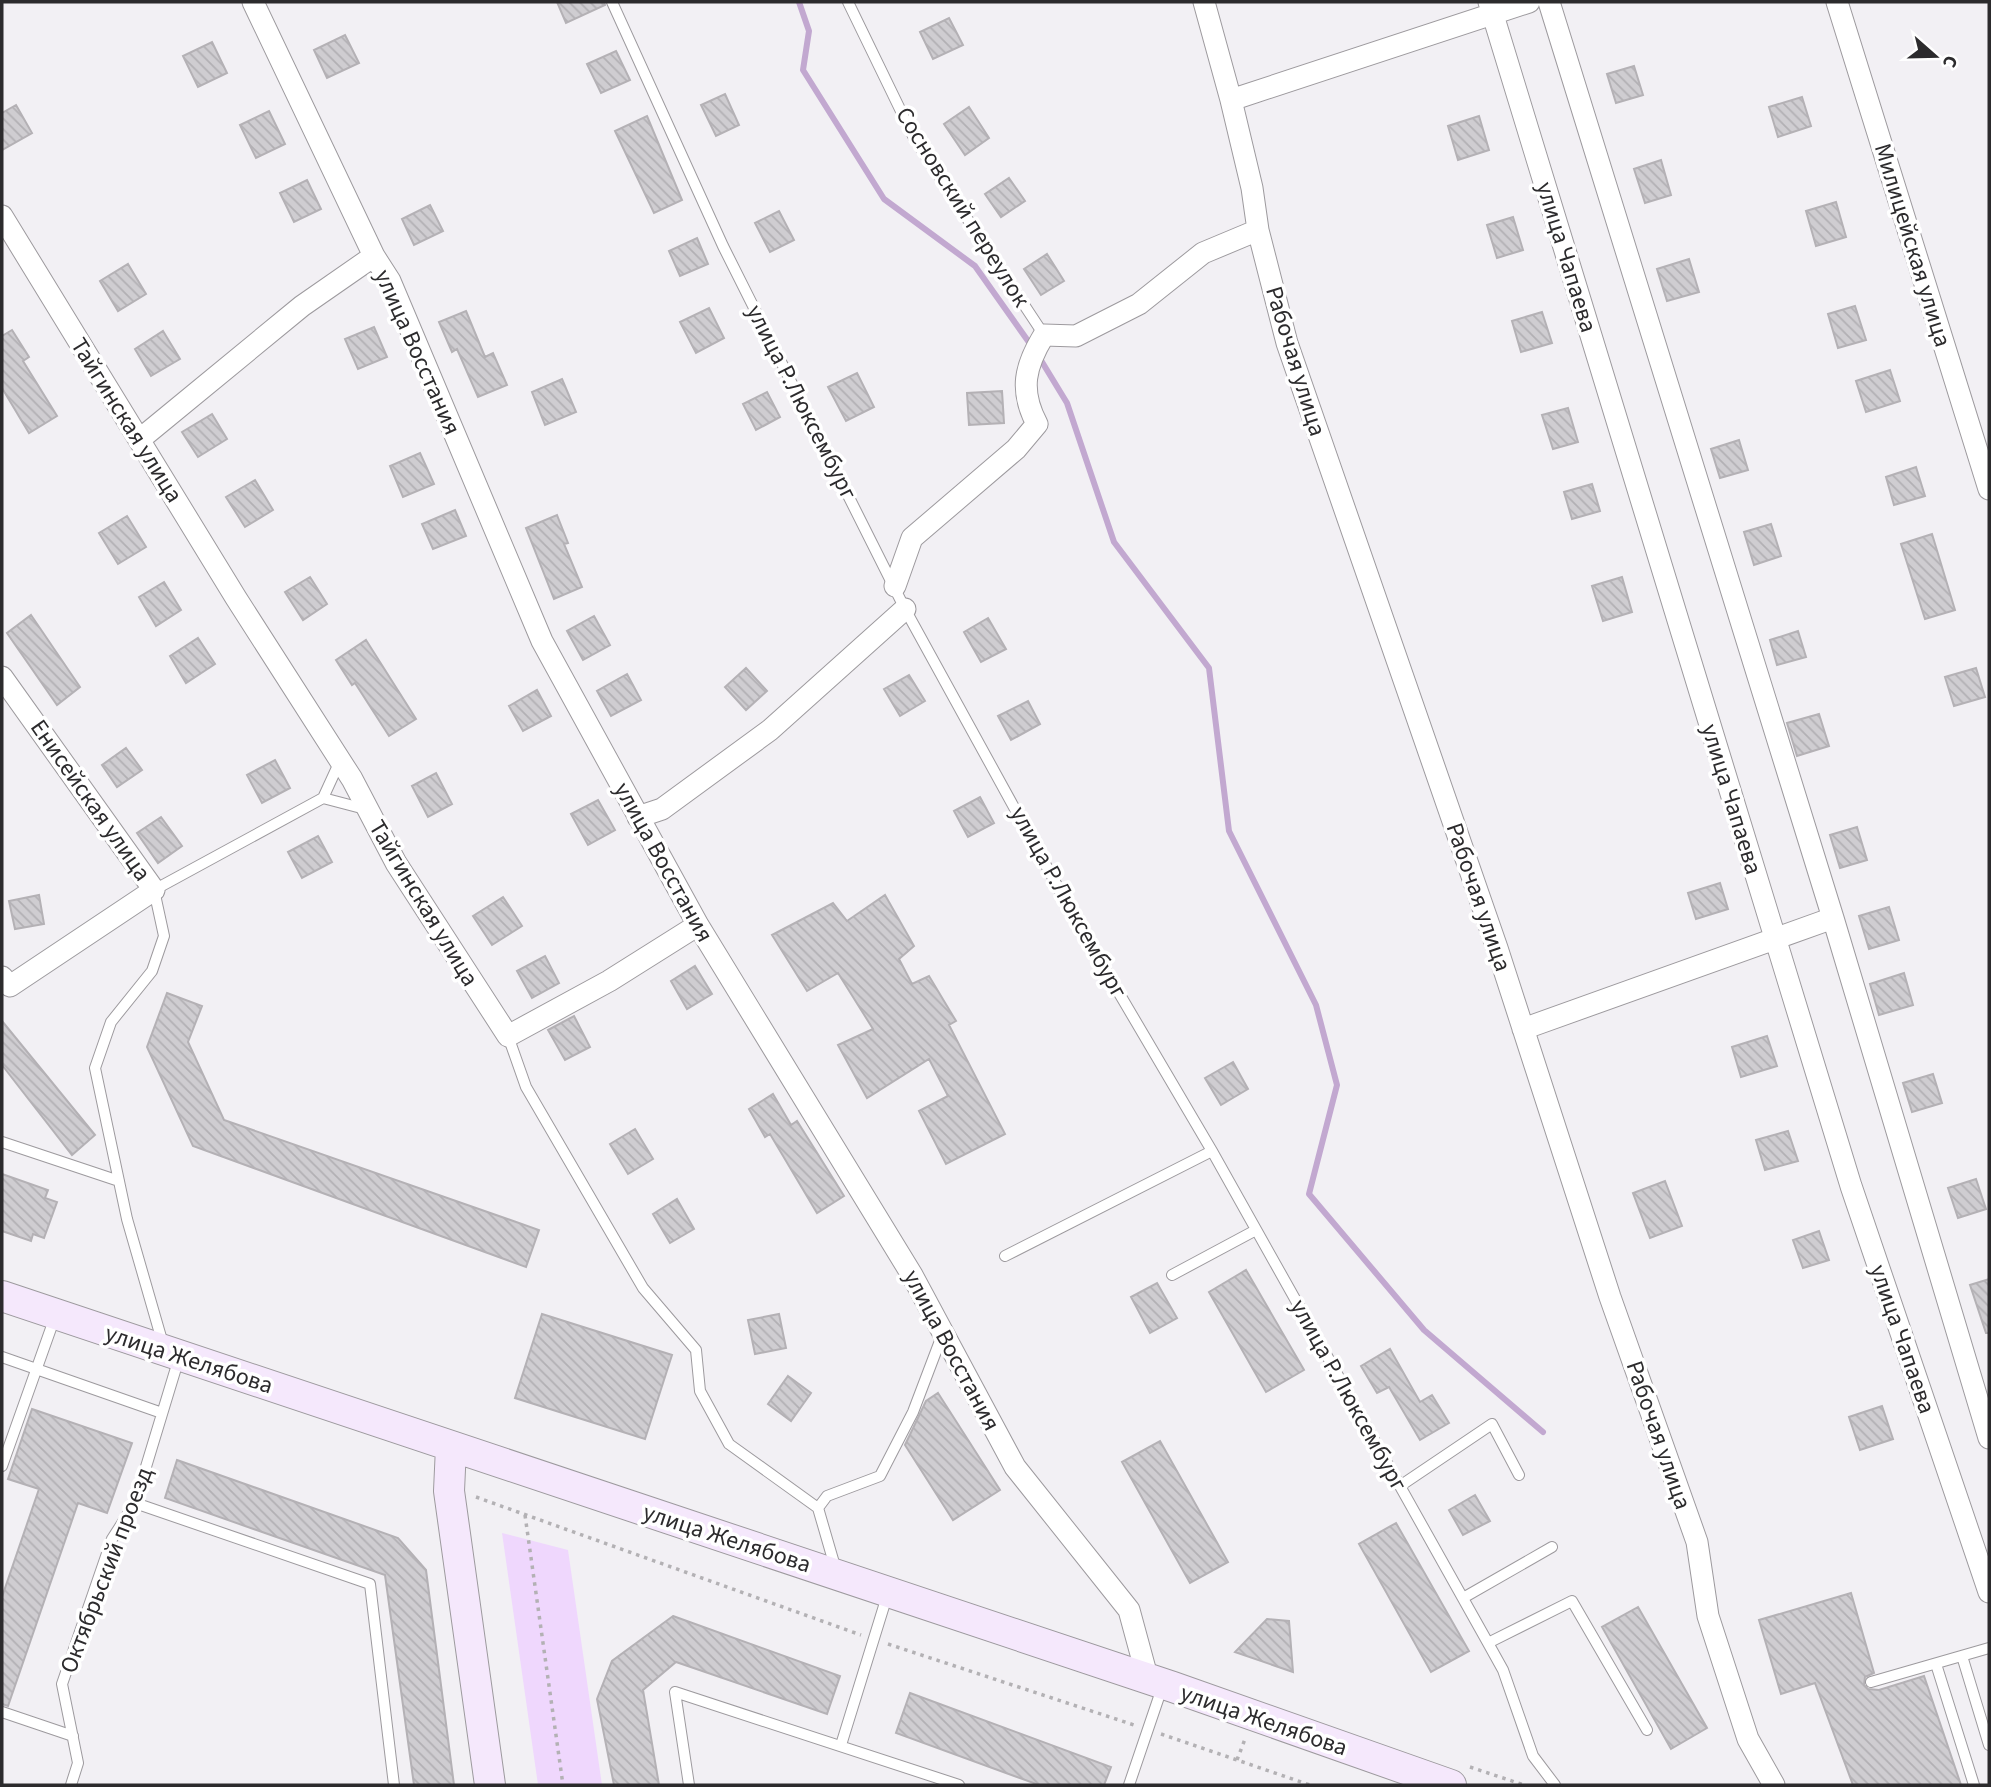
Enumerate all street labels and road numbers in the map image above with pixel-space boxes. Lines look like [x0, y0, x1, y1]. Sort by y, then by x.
street label: Сосновский переулок [887, 100, 1038, 314]
street label: Милицейская улица [1865, 139, 1960, 351]
street label: улица Чапаева [1527, 178, 1606, 337]
street label: улица Восстания [365, 264, 470, 441]
street label: Рабочая улица [1256, 282, 1335, 440]
street label: улица Р.Люксембург [737, 299, 866, 506]
street label: Тайгинская улица [62, 331, 191, 509]
street label: Енисейская улица [22, 712, 160, 888]
street label: улица Чапаева [1692, 720, 1771, 879]
street label: улица Восстания [605, 776, 722, 949]
street label: улица Р.Люксембург [1001, 800, 1136, 1005]
street label: Тайгинская улица [360, 813, 487, 993]
street label: Рабочая улица [1437, 818, 1520, 976]
street label: улица Чапаева [1861, 1260, 1944, 1418]
street label: улица Восстания [894, 1263, 1009, 1437]
street label: улица Р.Люксембург [1281, 1293, 1416, 1498]
street label: улица Желябова [100, 1316, 277, 1403]
street label: Рабочая улица [1617, 1356, 1700, 1514]
street label: Октябрьский проезд [51, 1462, 162, 1678]
street label: улица Желябова [638, 1495, 815, 1582]
street label: улица Желябова [1175, 1675, 1352, 1765]

